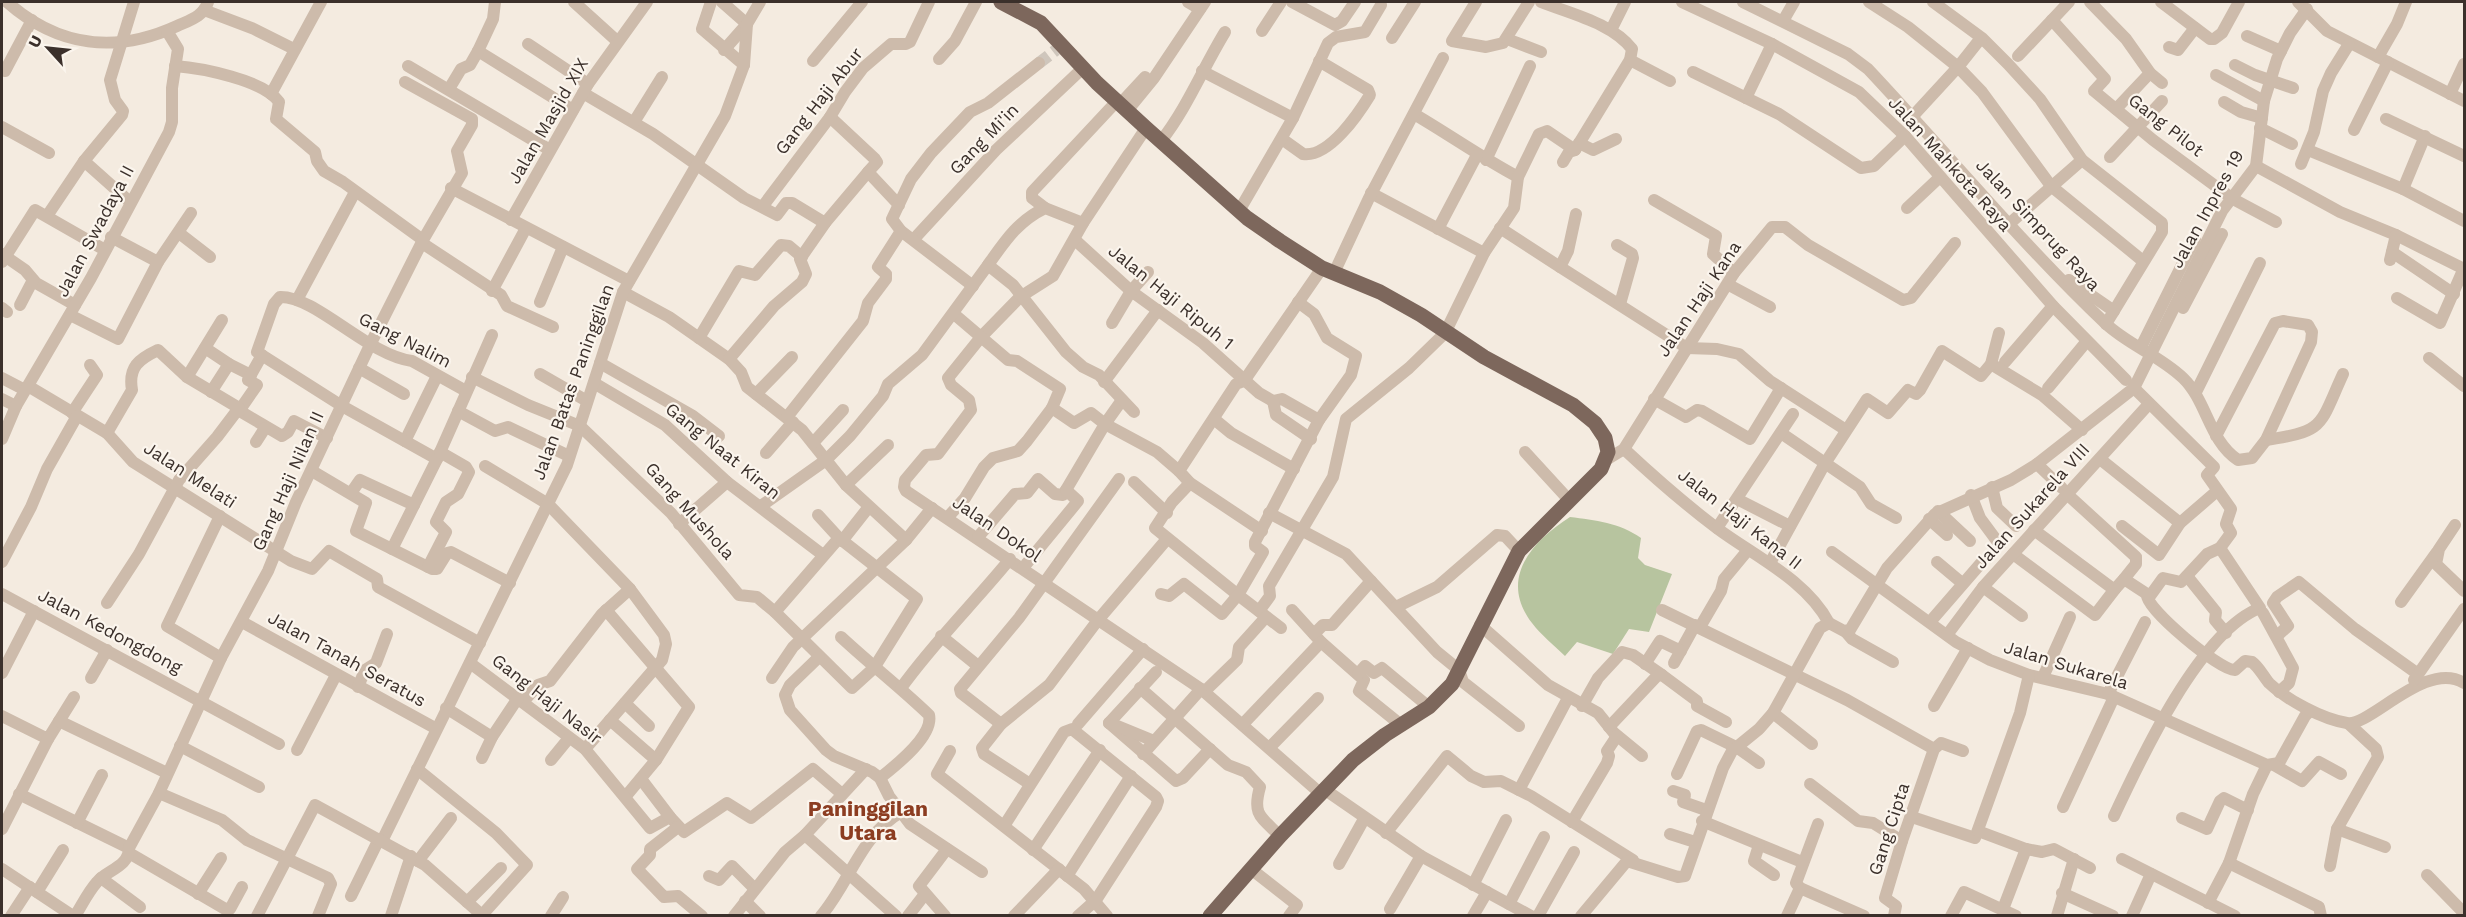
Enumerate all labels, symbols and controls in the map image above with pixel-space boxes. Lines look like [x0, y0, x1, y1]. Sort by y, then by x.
north arrow [18, 18, 78, 78]
text: U [24, 32, 46, 51]
street label: Gang Haji Abur [770, 43, 867, 158]
street label: Jalan Masjid XIX [503, 54, 592, 187]
street label: Gang Pilot [2125, 89, 2208, 161]
street label: Jalan Mahkota Raya [1884, 92, 2017, 236]
street label: Gang Mi'in [945, 99, 1023, 178]
street label: Jalan Inpres 19 [2165, 146, 2248, 271]
street label: Jalan Simprug Raya [1972, 154, 2105, 295]
street label: Jalan Swadaya II [51, 161, 138, 300]
street label: Jalan Haji Kana [1652, 237, 1745, 361]
street label: Jalan Haji Ripuh 1 [1104, 240, 1238, 354]
street label: Jalan Batas Paninggilan [527, 281, 618, 483]
street label: Gang Nalim [356, 307, 455, 372]
street label: Gang Naat Kiran [662, 398, 785, 503]
street label: Gang Haji Nilan II [247, 408, 328, 554]
street label: Jalan Melati [140, 437, 241, 512]
street label: Jalan Sukarela VIII [1970, 439, 2094, 573]
street label: Gang Mushola [641, 458, 740, 564]
street label: Jalan Haji Kana II [1674, 464, 1806, 574]
street label: Jalan Dokol [949, 491, 1046, 566]
street label: Jalan Kedongdong [35, 584, 186, 678]
street label: Jalan Tanah Seratus [265, 606, 430, 711]
street label: Jalan Sukarela [2001, 636, 2131, 693]
street label: Gang Haji Nasir [488, 649, 607, 748]
street label: Gang Cipta [1864, 780, 1913, 878]
district label: Paninggilan Utara [808, 796, 928, 845]

